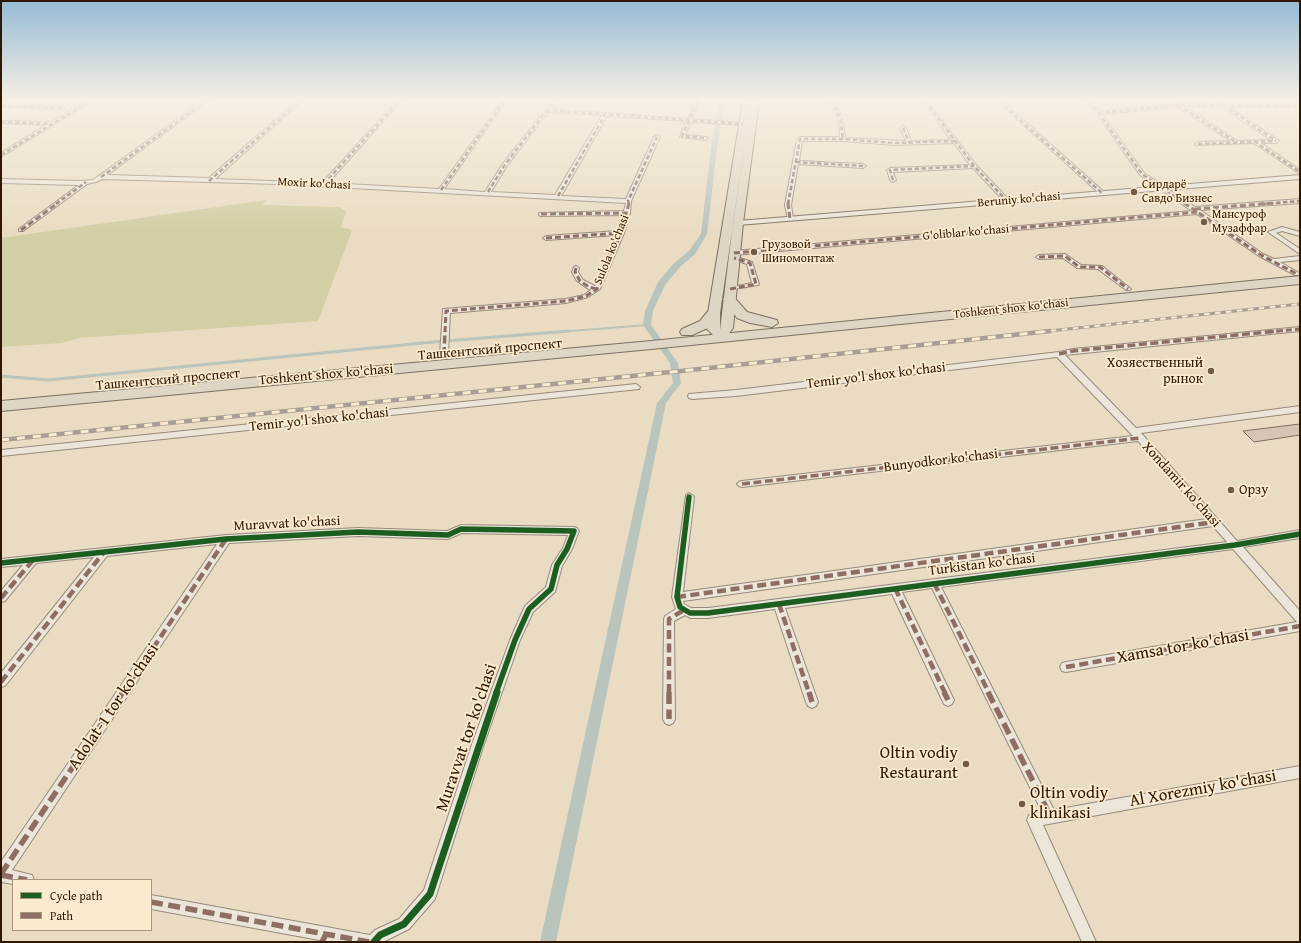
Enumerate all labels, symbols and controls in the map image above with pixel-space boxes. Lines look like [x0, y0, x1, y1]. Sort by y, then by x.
street label: Moxir ko'chasi [277, 175, 351, 193]
place label: Сирдарё Савдо Бизнес [1142, 178, 1212, 206]
marker: Сирдарё Савдо Бизнес [1129, 187, 1139, 197]
street label: Beruniy ko'chasi [977, 189, 1061, 211]
place label: Мансуроф Музаффар [1212, 208, 1267, 236]
street label: Sulola ko'chasi [591, 213, 633, 287]
marker: Мансуроф Музаффар [1199, 217, 1209, 227]
street label: G'oliblar ko'chasi [922, 222, 1010, 244]
place label: Грузовой Шиномонтаж [762, 238, 834, 266]
marker: Грузовой Шиномонтаж [749, 247, 759, 257]
street label: Toshkent shox ko'chasi [953, 296, 1069, 322]
street label: Ташкентский проспект [417, 335, 563, 365]
place label: Хозяественный рынок [1107, 355, 1203, 388]
street label: Temir yo'l shox ko'chasi [805, 359, 947, 393]
street label: Toshkent shox ko'chasi [258, 361, 394, 389]
street label: Ташкентский проспект [95, 365, 241, 395]
marker: Хозяественный рынок [1206, 366, 1216, 376]
street label: Temir yo'l shox ko'chasi [248, 404, 390, 436]
street label: Xondamir ko'chasi [1138, 439, 1224, 531]
street label: Bunyodkor ko'chasi [883, 446, 999, 476]
place label: Орзу [1239, 482, 1268, 498]
marker: Орзу [1226, 485, 1236, 495]
street label: Muravvat ko'chasi [233, 513, 341, 535]
street label: Turkistan ko'chasi [927, 550, 1037, 580]
street label: Xamsa tor ko'chasi [1115, 625, 1251, 669]
street label: Adolat-1 tor ko'chasi [64, 640, 164, 774]
street label: Muravvat tor ko'chasi [432, 661, 502, 815]
place label: Oltin vodiy Restaurant [880, 744, 958, 784]
marker: Oltin vodiy Restaurant [961, 759, 971, 769]
street label: Al Xorezmiy ko'chasi [1128, 766, 1278, 812]
place label: Oltin vodiy klinikasi [1030, 784, 1108, 824]
marker: Oltin vodiy klinikasi [1017, 799, 1027, 809]
legend [12, 879, 152, 931]
text: Cycle path [50, 887, 102, 904]
text: Path [50, 907, 73, 924]

